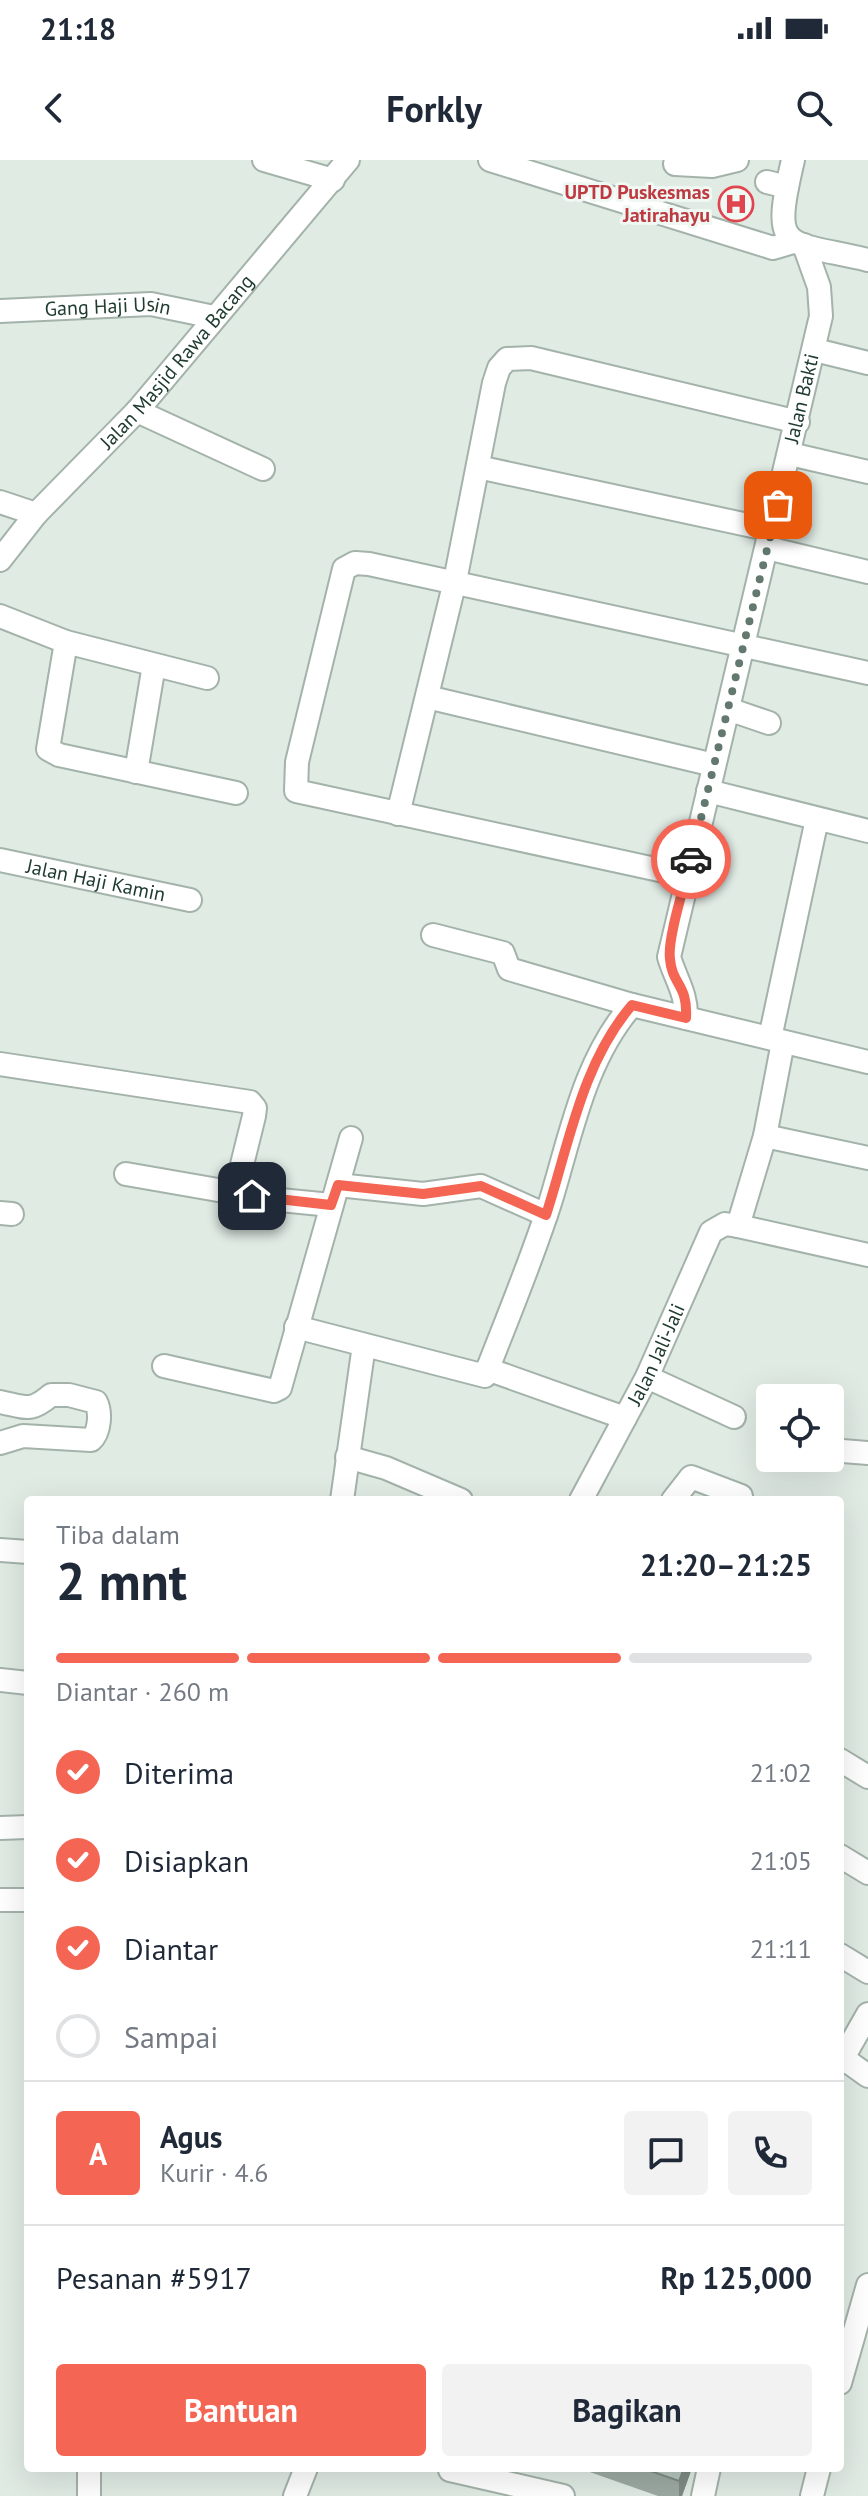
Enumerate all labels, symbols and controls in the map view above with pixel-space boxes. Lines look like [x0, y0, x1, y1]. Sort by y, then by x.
text: 21:18 [40, 9, 116, 48]
text: Forkly [386, 85, 482, 132]
icon: back [32, 86, 76, 130]
icon: search [792, 86, 836, 130]
place label: UPTD Puskesmas Jatirahayu [564, 179, 710, 228]
hospital icon: UPTD Puskesmas Jatirahayu [717, 185, 755, 223]
street label: Jalan Masjid Rawa Bacang [93, 269, 259, 455]
street label: Gang Haji Usin [44, 291, 173, 322]
street label: Jalan Bakti [778, 351, 825, 447]
pin [744, 471, 812, 539]
icon: bag [756, 483, 800, 527]
courier [651, 819, 731, 899]
icon: car [669, 837, 713, 881]
street label: Jalan Haji Kamin [23, 853, 168, 907]
pin [218, 1162, 286, 1230]
icon: home [230, 1174, 274, 1218]
street label: Jalan Jali-Jali [621, 1300, 691, 1411]
map controls [756, 1384, 844, 1472]
button: locate [756, 1384, 844, 1472]
text: Tiba dalam [56, 1518, 180, 1551]
text: 21:20–21:25 [640, 1545, 812, 1584]
text: 2 mnt [56, 1547, 187, 1614]
text: Diantar · 260 m [56, 1675, 229, 1708]
icon: check [56, 1750, 100, 1794]
text: Diterima [124, 1753, 234, 1792]
text: 21:02 [750, 1756, 812, 1789]
icon: check [56, 1838, 100, 1882]
text: Disiapkan [124, 1841, 249, 1880]
text: 21:05 [750, 1844, 812, 1877]
icon: check [56, 1926, 100, 1970]
text: Diantar [124, 1929, 218, 1968]
text: 21:11 [750, 1932, 812, 1965]
text: Sampai [124, 2017, 218, 2056]
button: chat [624, 2111, 708, 2195]
button: phone [728, 2111, 812, 2195]
text: Agus [160, 2117, 222, 2156]
text: A [89, 2134, 107, 2173]
text: Kurir · 4.6 [160, 2156, 269, 2189]
text: Pesanan #5917 [56, 2258, 252, 2297]
text: Rp 125,000 [661, 2258, 812, 2297]
button: Bantuan [56, 2364, 426, 2456]
button: Bagikan [442, 2364, 812, 2456]

